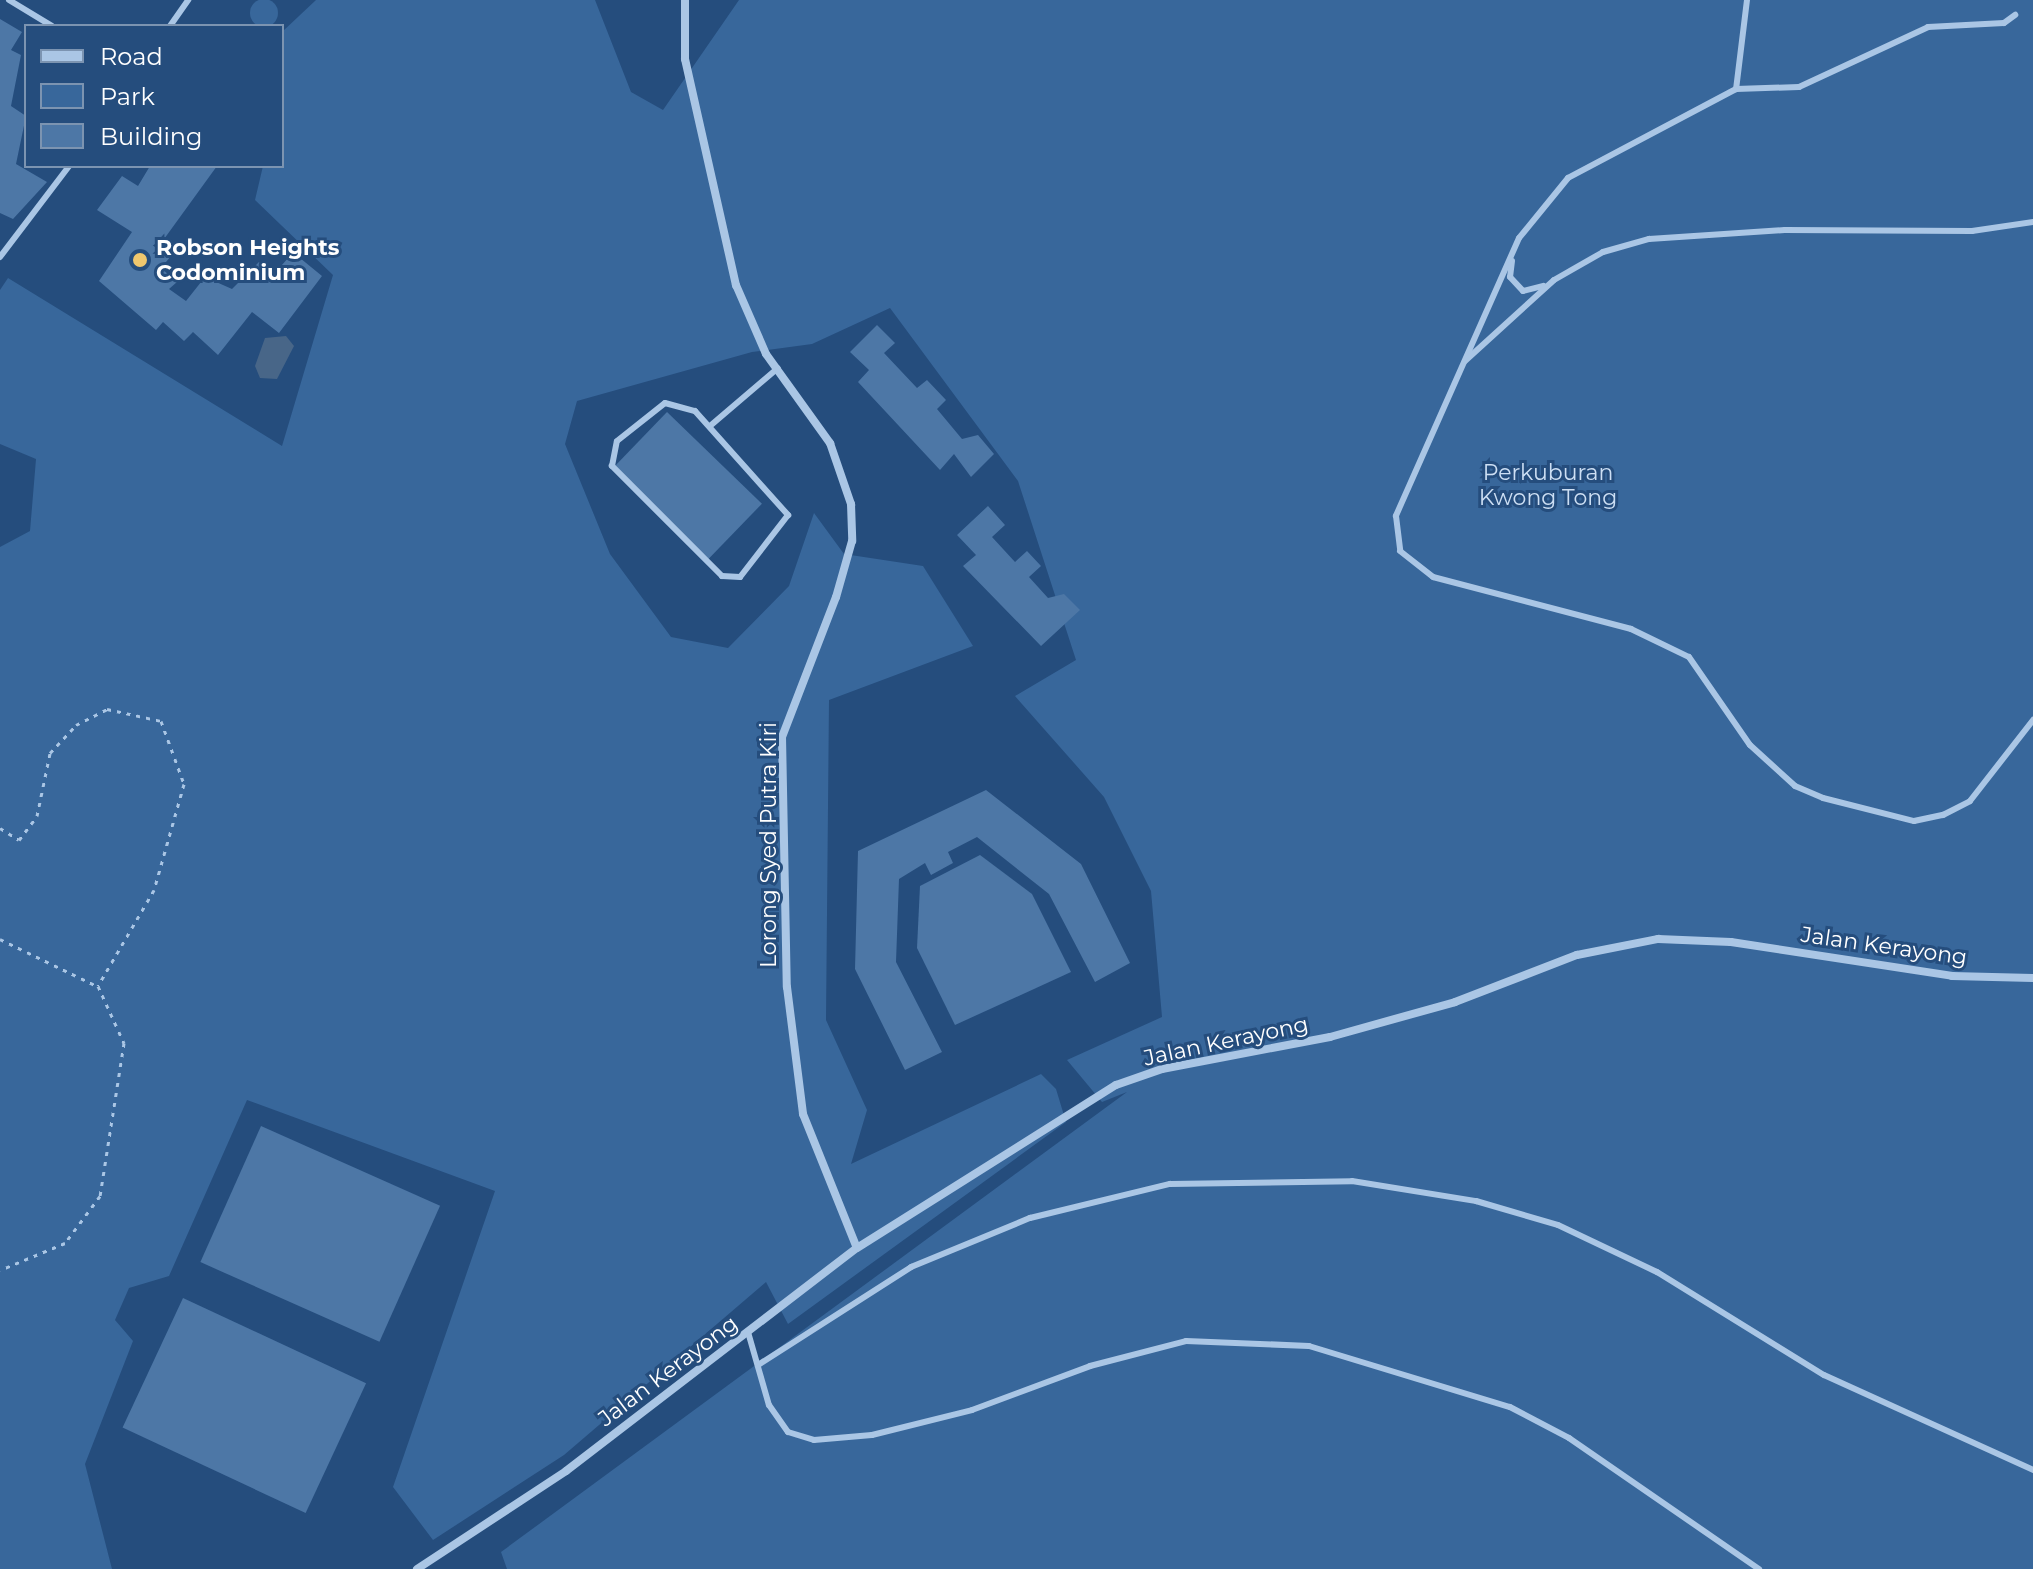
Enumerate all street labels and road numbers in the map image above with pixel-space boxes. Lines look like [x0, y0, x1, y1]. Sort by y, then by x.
street label: Lorong Syed Putra Kiri [756, 722, 782, 968]
street label: Jalan Kerayong [1799, 921, 1969, 971]
street label: Jalan Kerayong [1141, 1011, 1311, 1071]
street label: Jalan Kerayong [593, 1310, 743, 1432]

